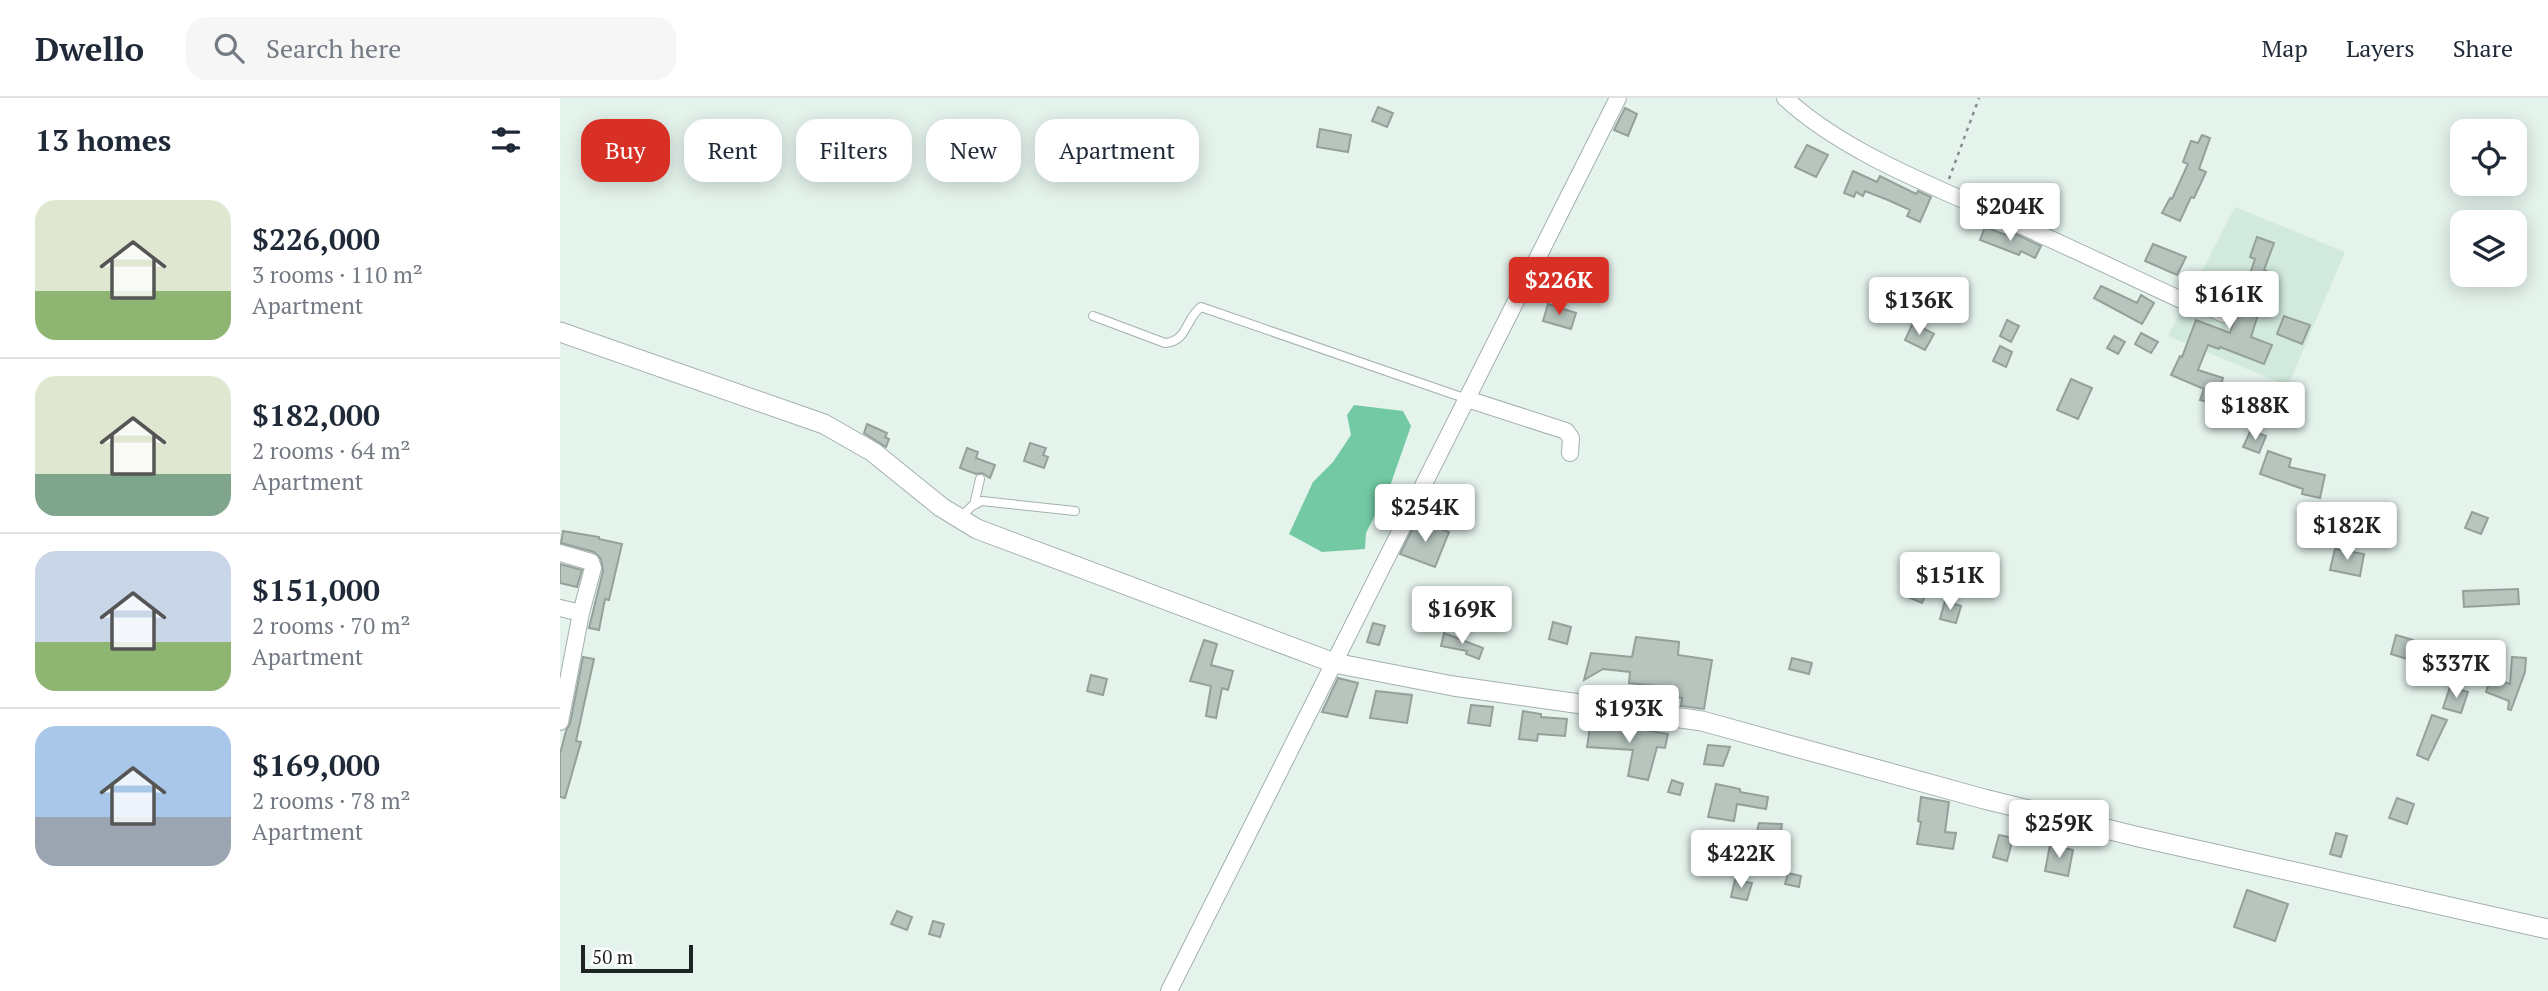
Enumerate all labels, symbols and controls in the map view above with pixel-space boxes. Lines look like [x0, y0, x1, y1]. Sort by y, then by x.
search box [186, 17, 676, 80]
text: Dwello [35, 27, 144, 70]
icon: search [210, 29, 248, 67]
text: Search here [266, 31, 401, 65]
text: Map [2261, 32, 2308, 64]
text: Layers [2346, 32, 2415, 64]
text: Share [2453, 32, 2513, 64]
chip: Buy [581, 119, 670, 182]
chip: Rent [684, 119, 782, 182]
chip: Filters [796, 119, 912, 182]
chip: New [926, 119, 1021, 182]
chip: Apartment [1035, 119, 1199, 182]
map controls [2450, 119, 2527, 287]
button: locate [2450, 119, 2527, 196]
text: 13 homes [35, 120, 171, 160]
icon: filters [487, 121, 525, 159]
pin: $204K [1961, 184, 2059, 243]
text: $204K [1976, 190, 2044, 221]
button: layers [2450, 210, 2527, 287]
text: $226,000 [252, 219, 380, 259]
icon: home [91, 228, 175, 312]
pin: $226K [1510, 258, 1608, 317]
text: 3 rooms · 110 m² [252, 259, 423, 290]
text: $226K [1525, 264, 1593, 295]
pin: $161K [2180, 272, 2278, 331]
pin: $136K [1870, 278, 1968, 337]
text: $161K [2195, 278, 2263, 309]
text: $136K [1885, 284, 1953, 315]
text: Apartment [252, 290, 363, 321]
pin: $188K [2206, 382, 2304, 442]
text: $188K [2221, 389, 2289, 420]
text: $182,000 [252, 395, 380, 435]
icon: home [91, 404, 175, 488]
text: 2 rooms · 64 m² [252, 435, 411, 466]
text: Apartment [252, 466, 363, 497]
pin: $254K [1376, 484, 1474, 544]
text: $254K [1391, 491, 1459, 522]
pin: $182K [2298, 503, 2396, 562]
text: $182K [2313, 509, 2381, 540]
pin: $151K [1901, 552, 1999, 612]
text: $151K [1916, 559, 1984, 590]
text: $151,000 [252, 570, 380, 610]
icon: home [91, 579, 175, 663]
pin: $169K [1413, 587, 1511, 646]
text: $169K [1428, 593, 1496, 624]
text: 2 rooms · 70 m² [252, 610, 411, 641]
pin: $337K [2407, 640, 2505, 700]
text: Apartment [252, 641, 363, 672]
text: $337K [2422, 647, 2490, 678]
pin: $193K [1580, 686, 1678, 745]
text: $193K [1595, 692, 1663, 723]
text: $169,000 [252, 745, 380, 785]
icon: home [91, 754, 175, 838]
text: 2 rooms · 78 m² [252, 785, 411, 816]
pin: $259K [2010, 800, 2108, 860]
text: $259K [2025, 807, 2093, 838]
text: Apartment [252, 816, 363, 847]
pin: $422K [1692, 830, 1790, 890]
text: $422K [1707, 837, 1775, 868]
scale bar [581, 942, 693, 974]
text: 50 m [592, 944, 633, 969]

